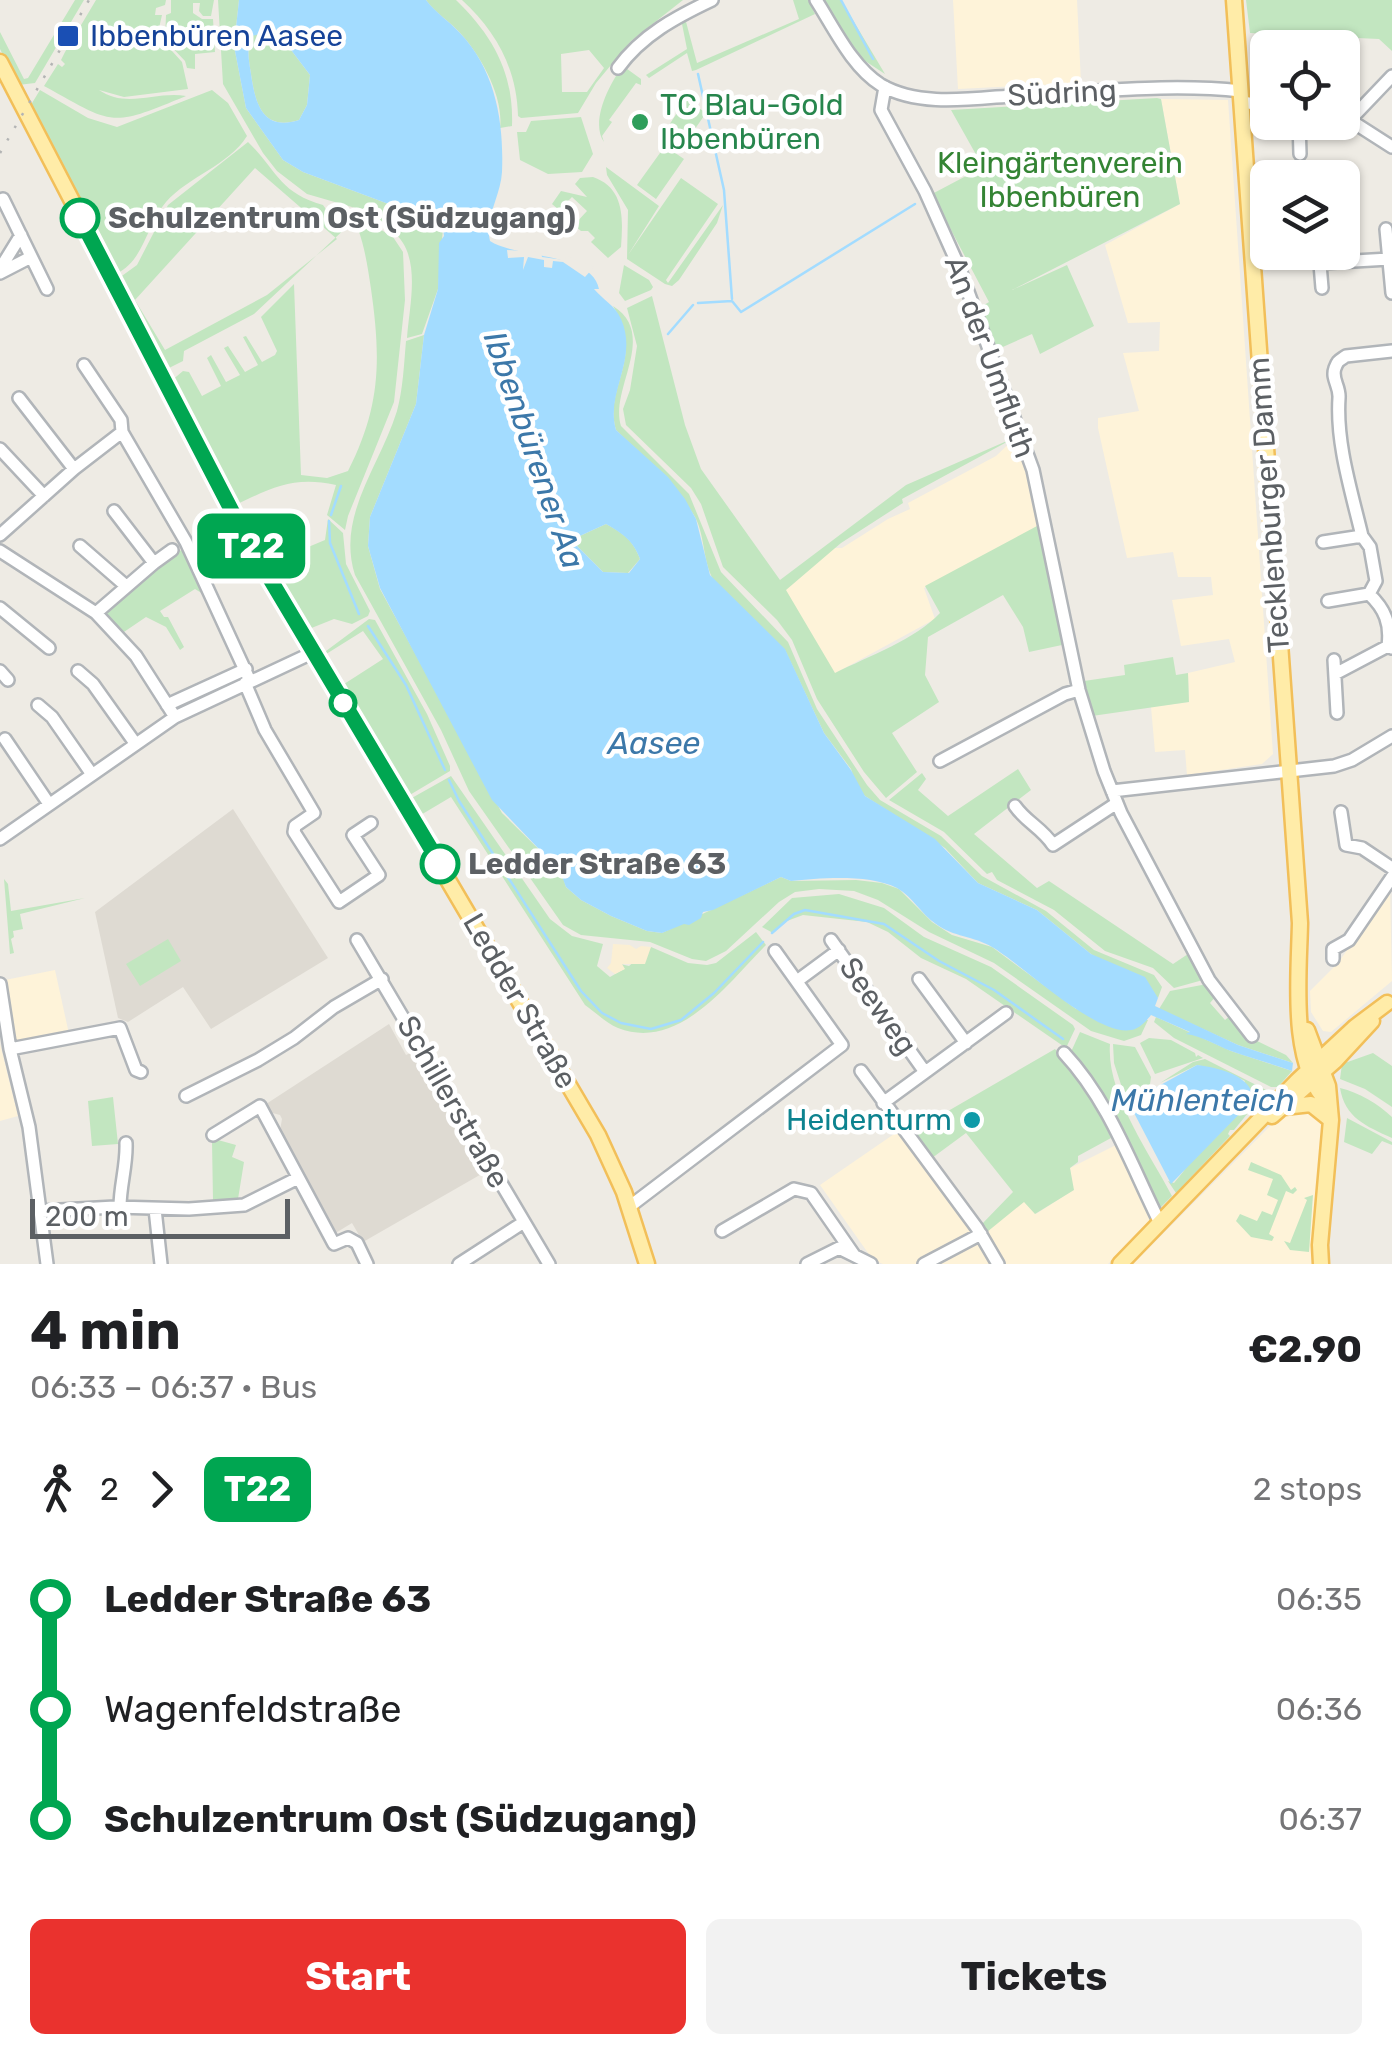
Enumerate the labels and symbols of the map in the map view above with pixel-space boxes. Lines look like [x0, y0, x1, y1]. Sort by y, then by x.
place label: Ibbenbüren Aasee [90, 18, 343, 54]
marker: Ibbenbüren Aasee [55, 23, 81, 49]
street label: Südring [1006, 72, 1118, 114]
place label: TC Blau-Gold Ibbenbüren [660, 87, 844, 157]
marker: TC Blau-Gold Ibbenbüren [629, 111, 651, 133]
park label: Kleingärtenverein Ibbenbüren [937, 145, 1183, 215]
marker: Schulzentrum Ost (Südzugang) [61, 199, 99, 237]
place label: Schulzentrum Ost (Südzugang) [108, 200, 576, 236]
street label: An der Umfluth [937, 251, 1043, 463]
water label: Ibbenbürener Aa [476, 326, 592, 574]
street label: Tecklenburger Damm [1241, 356, 1297, 654]
line badge: T22 [194, 514, 308, 578]
unlabelled marker [330, 690, 356, 716]
water label: Aasee [606, 724, 700, 762]
marker: Ledder Straße 63 [421, 845, 459, 883]
place label: Ledder Straße 63 [468, 846, 726, 882]
street label: Ledder Straße [455, 907, 585, 1095]
street label: Seeweg [832, 951, 924, 1061]
street label: Schillerstraße [389, 1010, 517, 1194]
water label: Mühlenteich [1111, 1081, 1295, 1119]
place label: Heidenturm [786, 1102, 952, 1138]
marker: Heidenturm [961, 1109, 983, 1131]
scale bar [30, 1194, 290, 1238]

